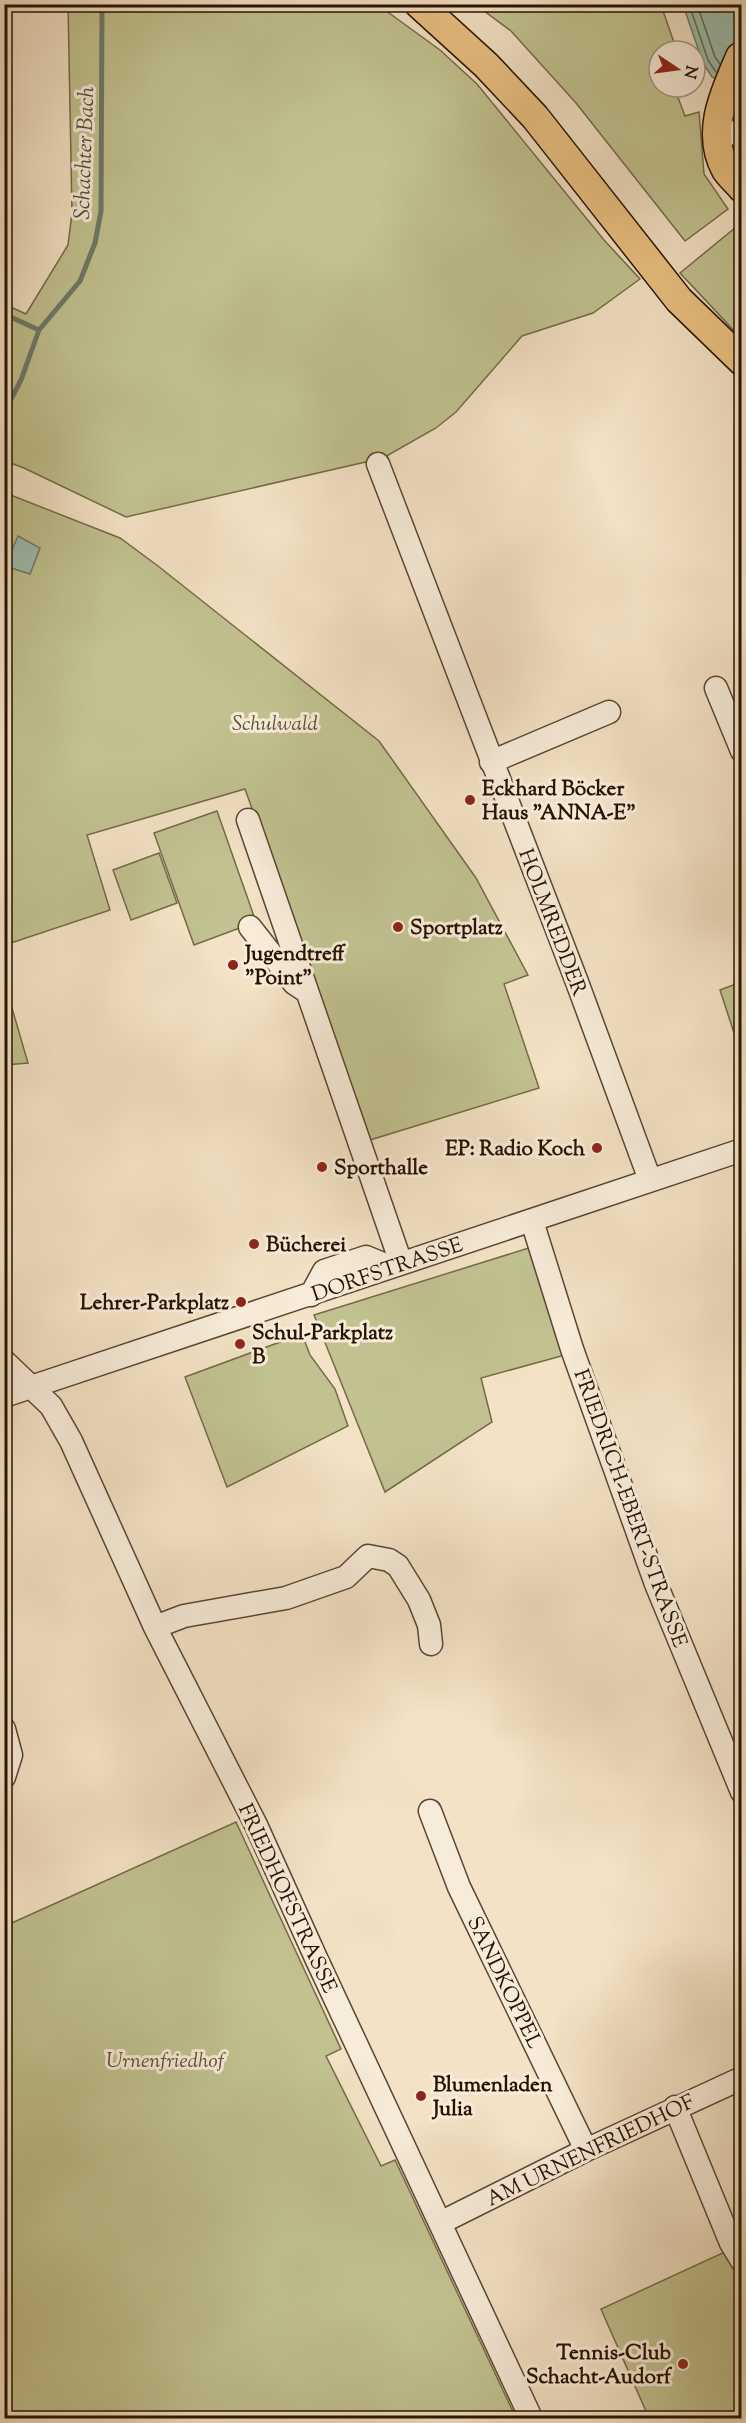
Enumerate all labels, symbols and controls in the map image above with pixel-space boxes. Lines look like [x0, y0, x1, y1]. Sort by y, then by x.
north arrow [647, 39, 707, 99]
text: N [676, 63, 702, 81]
water label: Schachter Bach [68, 86, 104, 220]
park label: Schulwald [232, 710, 319, 740]
place label: Eckhard Böcker Haus "ANNA-E" [482, 775, 636, 829]
marker: Eckhard Böcker Haus "ANNA-E" [463, 793, 477, 807]
street label: HOLMREDDER [509, 845, 593, 1001]
place label: Sportplatz [410, 914, 503, 944]
marker: Sportplatz [391, 920, 405, 934]
place label: Jugendtreff "Point" [243, 940, 346, 994]
marker: Jugendtreff "Point" [226, 958, 240, 972]
place label: EP: Radio Koch [445, 1135, 586, 1165]
marker: EP: Radio Koch [590, 1141, 604, 1155]
place label: Sporthalle [334, 1154, 428, 1184]
marker: Sporthalle [315, 1160, 329, 1174]
place label: Bücherei [266, 1231, 346, 1261]
street label: DORFSTRASSE [308, 1231, 468, 1311]
marker: Bücherei [247, 1237, 261, 1251]
place label: Lehrer-Parkplatz [80, 1289, 229, 1319]
marker: Lehrer-Parkplatz [234, 1295, 248, 1309]
place label: Schul-Parkplatz B [252, 1319, 393, 1373]
marker: Schul-Parkplatz B [233, 1337, 247, 1351]
street label: FRIEDRICH-EBERT-STRASSE [565, 1365, 694, 1652]
street label: FRIEDHOFSTRASSE [229, 1799, 343, 1999]
street label: SANDKOPPEL [458, 1912, 548, 2054]
park label: Urnenfriedhof [106, 2047, 227, 2077]
place label: Blumenladen Julia [431, 2071, 553, 2125]
street label: AM URNENFRIEDHOF [482, 2088, 700, 2215]
marker: Blumenladen Julia [414, 2089, 428, 2103]
place label: Tennis-Club Schacht-Audorf [526, 2339, 673, 2393]
marker: Tennis-Club Schacht-Audorf [676, 2357, 690, 2371]

